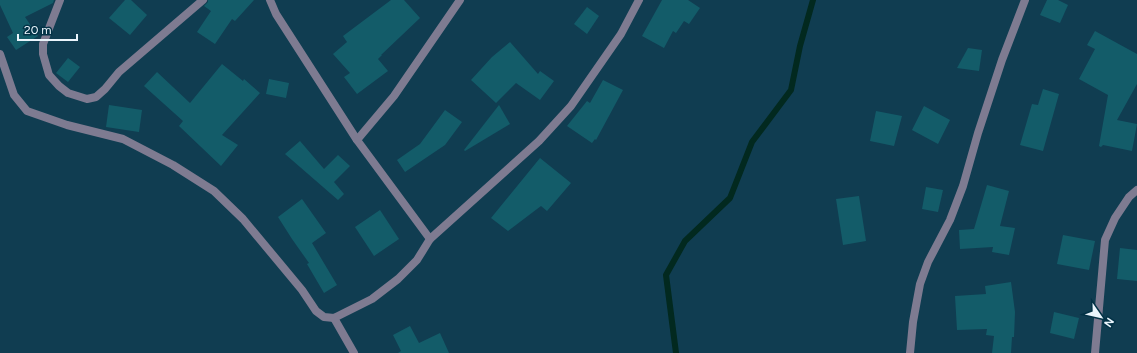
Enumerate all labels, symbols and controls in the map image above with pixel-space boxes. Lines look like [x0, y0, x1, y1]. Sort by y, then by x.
scale bar [18, 16, 77, 42]
text: 20 m [24, 23, 52, 37]
north arrow [1081, 297, 1121, 337]
text: N [1101, 315, 1117, 329]

